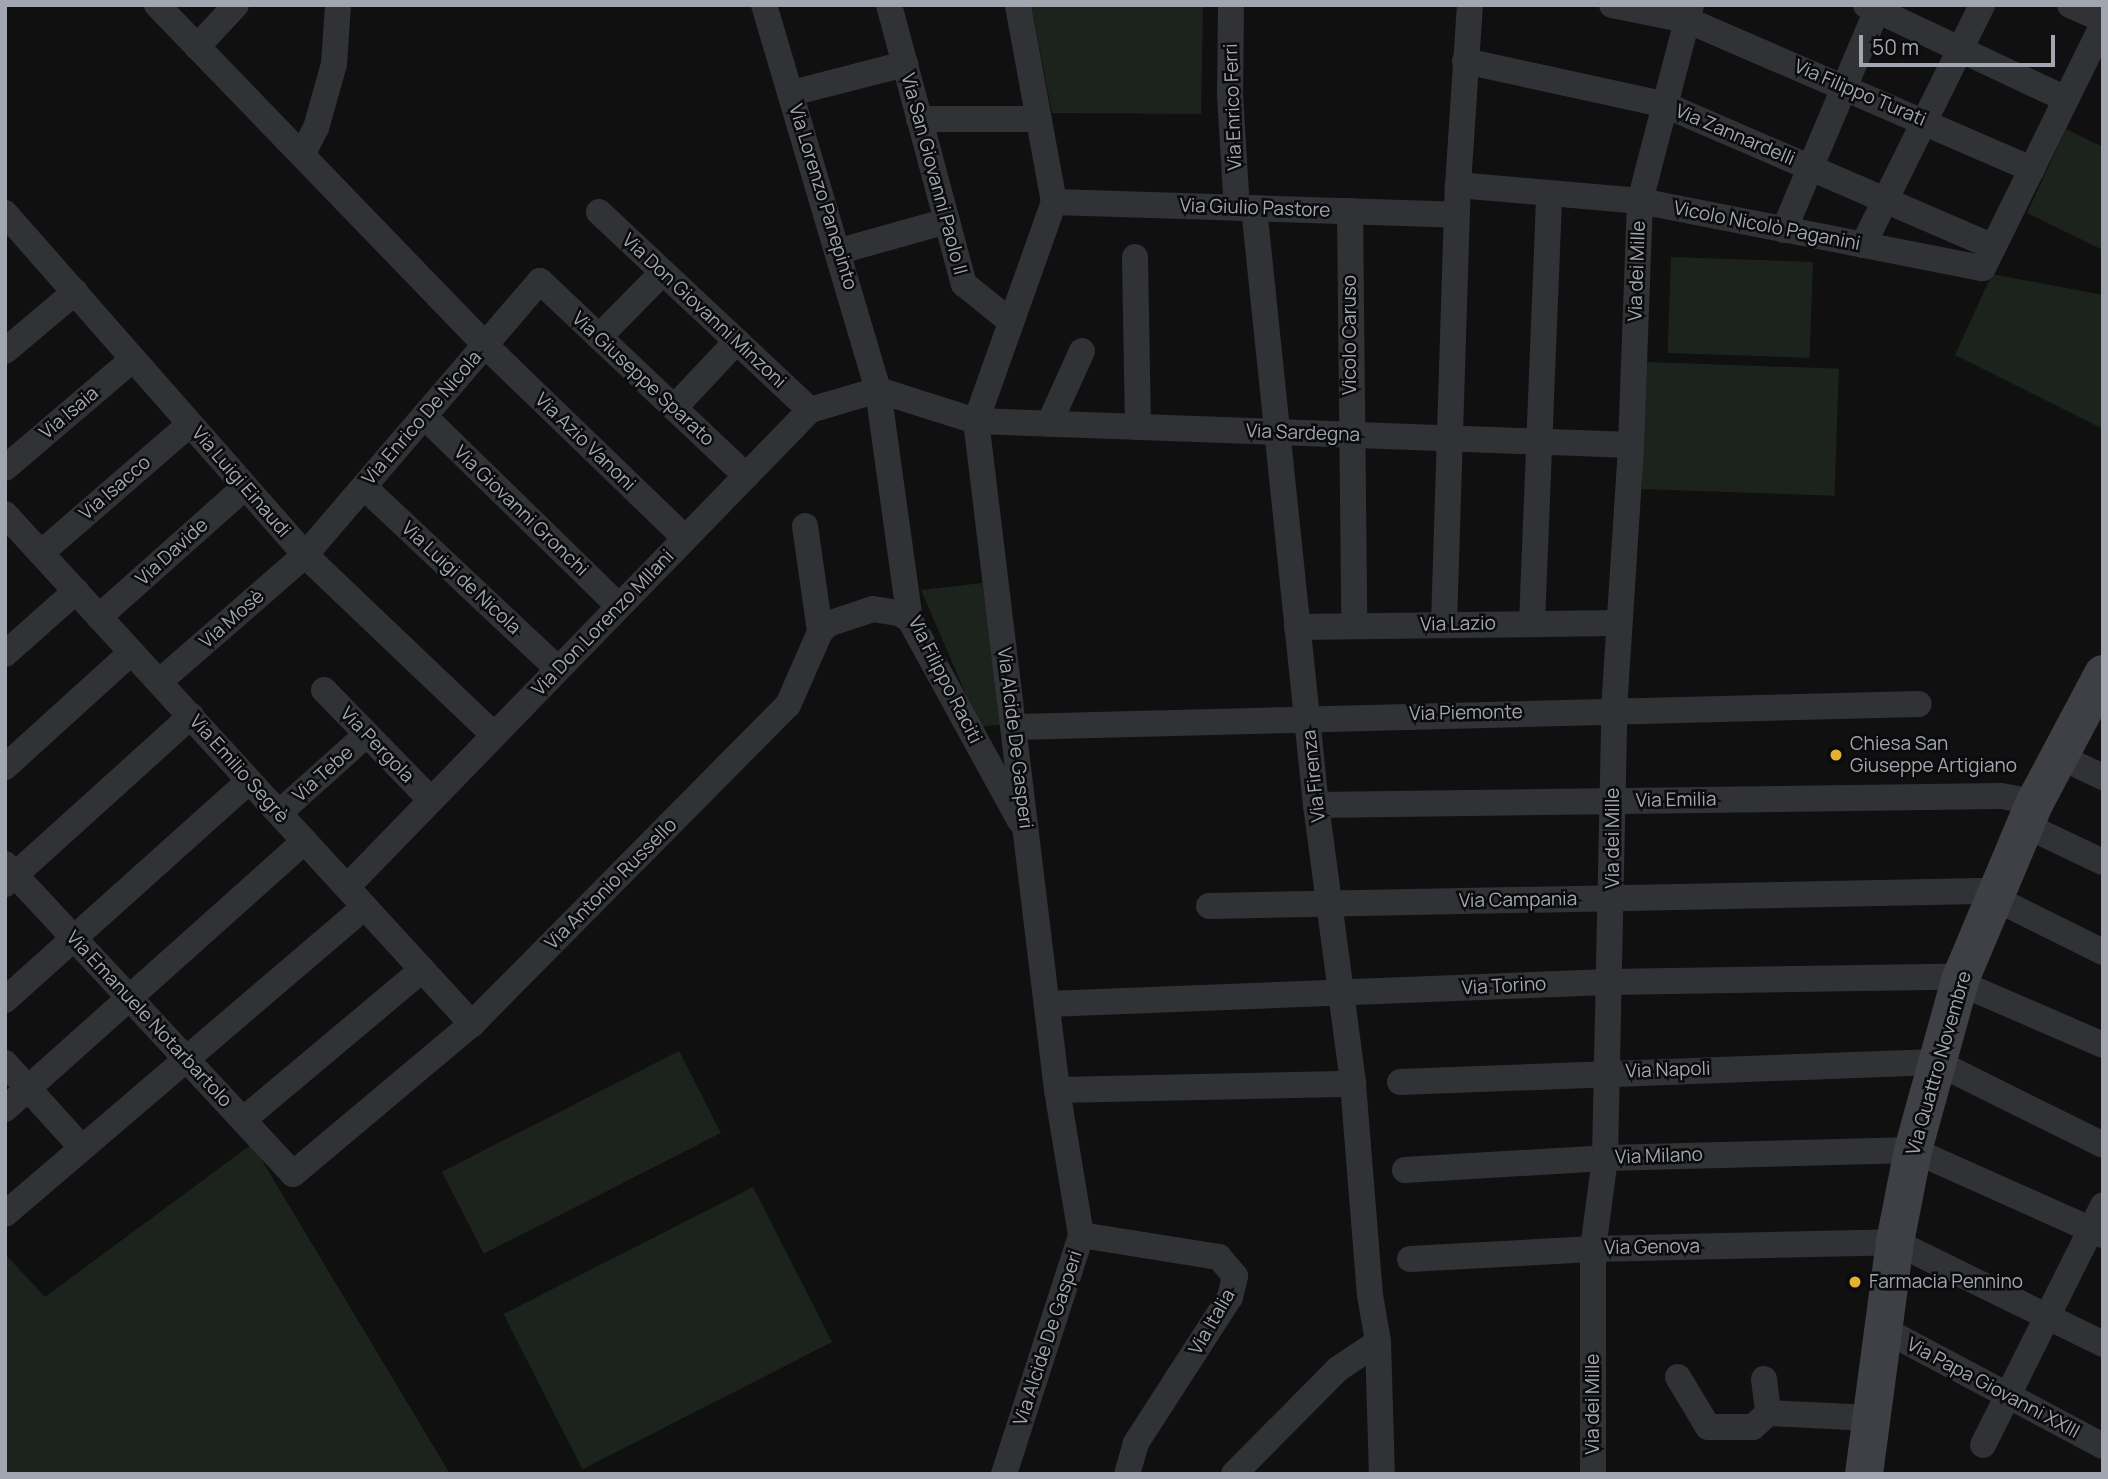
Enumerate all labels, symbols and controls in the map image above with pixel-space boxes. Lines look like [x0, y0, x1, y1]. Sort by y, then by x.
scale bar [1863, 21, 2059, 65]
text: 50 m [1872, 33, 1919, 61]
street label: Via Enrico Ferri [1219, 43, 1247, 171]
street label: Via Filippo Turati [1791, 55, 1929, 131]
street label: Via San Giovanni Paolo II [896, 71, 972, 277]
street label: Via Zannardelli [1672, 100, 1798, 170]
street label: Via Lorenzo Panepinto [784, 101, 862, 293]
street label: Via Giulio Pastore [1179, 194, 1331, 222]
street label: Vicolo Nicolò Paganini [1672, 197, 1862, 255]
street label: Via dei Mille [1624, 220, 1650, 322]
street label: Via Don Giovanni Minzoni [617, 229, 791, 393]
street label: Vicolo Caruso [1339, 275, 1361, 395]
street label: Via Giuseppe Sparato [567, 307, 719, 451]
street label: Via Enrico De Nicola [358, 346, 486, 490]
street label: Via Isaia [35, 382, 103, 444]
street label: Via Azio Vanoni [530, 388, 640, 496]
street label: Via Sardegna [1246, 420, 1360, 446]
street label: Via Luigi Einaudi [187, 422, 295, 542]
street label: Via Giovanni Gronchi [449, 441, 593, 581]
street label: Via Isacco [75, 451, 155, 525]
street label: Via Davide [131, 514, 213, 590]
street label: Via Luigi de Nicola [397, 517, 525, 639]
street label: Via Don Lorenzo MIlani [527, 545, 679, 701]
street label: Via Mosè [195, 585, 269, 653]
street label: Via Lazio [1420, 612, 1496, 636]
street label: Via Filippo Raciti [903, 613, 987, 747]
street label: Via Alcide De Gasperi [993, 646, 1037, 830]
street label: Via Piemonte [1409, 701, 1523, 725]
street label: Via Pergola [335, 702, 419, 788]
street label: Via Emilio Segrè [185, 710, 293, 828]
street label: Via Firenza [1298, 729, 1330, 823]
place label: Chiesa San Giuseppe Artigiano [1850, 733, 2017, 777]
street label: Via Tebe [288, 741, 358, 807]
marker: Chiesa San Giuseppe Artigiano [1828, 747, 1844, 763]
street label: Via dei Mille [1602, 788, 1624, 888]
street label: Via Emilia [1635, 788, 1717, 812]
street label: Via Antonio Russello [540, 813, 682, 955]
street label: Via Campania [1459, 888, 1577, 912]
street label: Via Emanuele Notarbartolo [61, 926, 237, 1112]
street label: Via Quattro Novembre [1902, 968, 1976, 1158]
street label: Via Torino [1461, 972, 1547, 1000]
street label: Via Napoli [1625, 1057, 1711, 1083]
street label: Via Milano [1615, 1143, 1703, 1169]
street label: Via Genova [1604, 1235, 1700, 1259]
street label: Via Alcide De Gasperi [1009, 1248, 1087, 1428]
place label: Farmacia Pennino [1869, 1271, 2023, 1293]
marker: Farmacia Pennino [1847, 1274, 1863, 1290]
street label: Via Italia [1184, 1285, 1240, 1359]
street label: Via Papa Giovanni XXIII [1903, 1333, 2083, 1443]
street label: Via dei Mille [1582, 1354, 1604, 1454]

